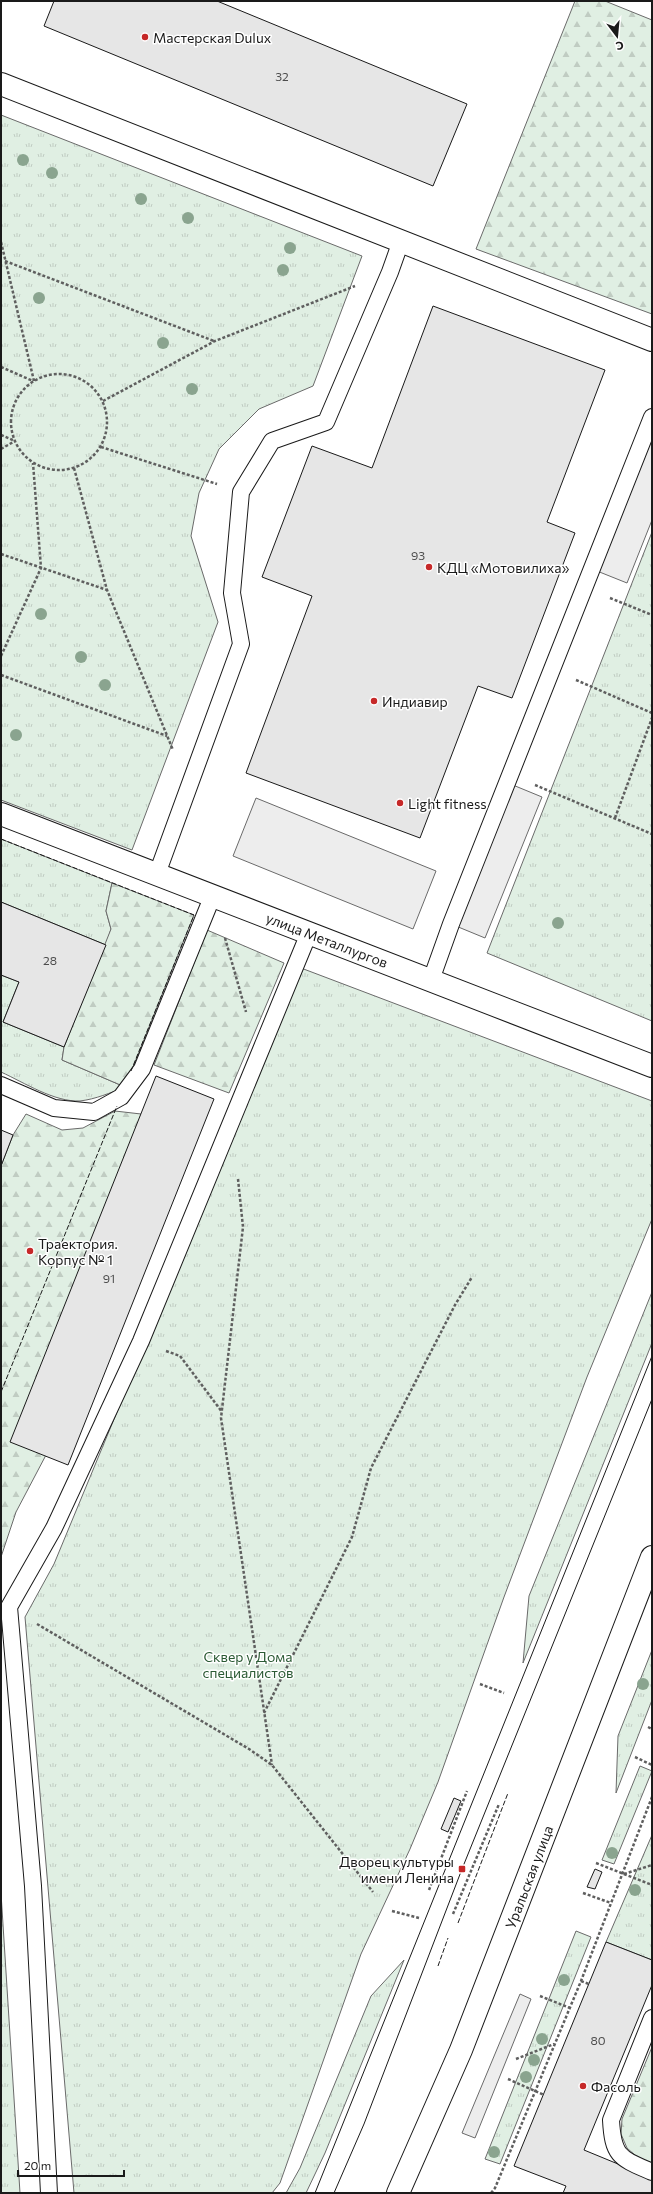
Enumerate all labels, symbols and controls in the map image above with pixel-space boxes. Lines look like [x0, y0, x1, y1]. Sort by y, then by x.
north arrow [597, 16, 637, 56]
place label: Мастерская Dulux [153, 29, 272, 46]
marker: Мастерская Dulux [140, 32, 150, 42]
text: С [614, 39, 625, 54]
house number: 32 [275, 69, 289, 83]
house number: 93 [411, 548, 425, 562]
place label: КДЦ «Мотовилиха» [437, 559, 569, 576]
marker: КДЦ «Мотовилиха» [424, 562, 434, 572]
place label: Индиавир [382, 693, 448, 710]
marker: Индиавир [369, 696, 379, 706]
place label: Light fitness [408, 795, 487, 812]
marker: Light fitness [395, 798, 405, 808]
street label: улица Металлургов [264, 909, 390, 971]
house number: 28 [43, 953, 57, 967]
place label: Траектория. Корпус № 1 [38, 1235, 118, 1268]
marker: Траектория. Корпус № 1 [25, 1246, 35, 1256]
house number: 91 [103, 1271, 115, 1285]
park label: Сквер у Дома специалистов [202, 1648, 294, 1681]
street label: Уральская улица [501, 1823, 557, 1931]
place label: Дворец культуры имени Ленина [339, 1853, 454, 1886]
marker: Дворец культуры имени Ленина [457, 1864, 467, 1874]
house number: 80 [590, 2033, 606, 2047]
place label: Фасоль [591, 2078, 641, 2095]
marker: Фасоль [578, 2081, 588, 2091]
scale bar [18, 2152, 124, 2178]
text: 20 m [24, 2158, 51, 2172]

